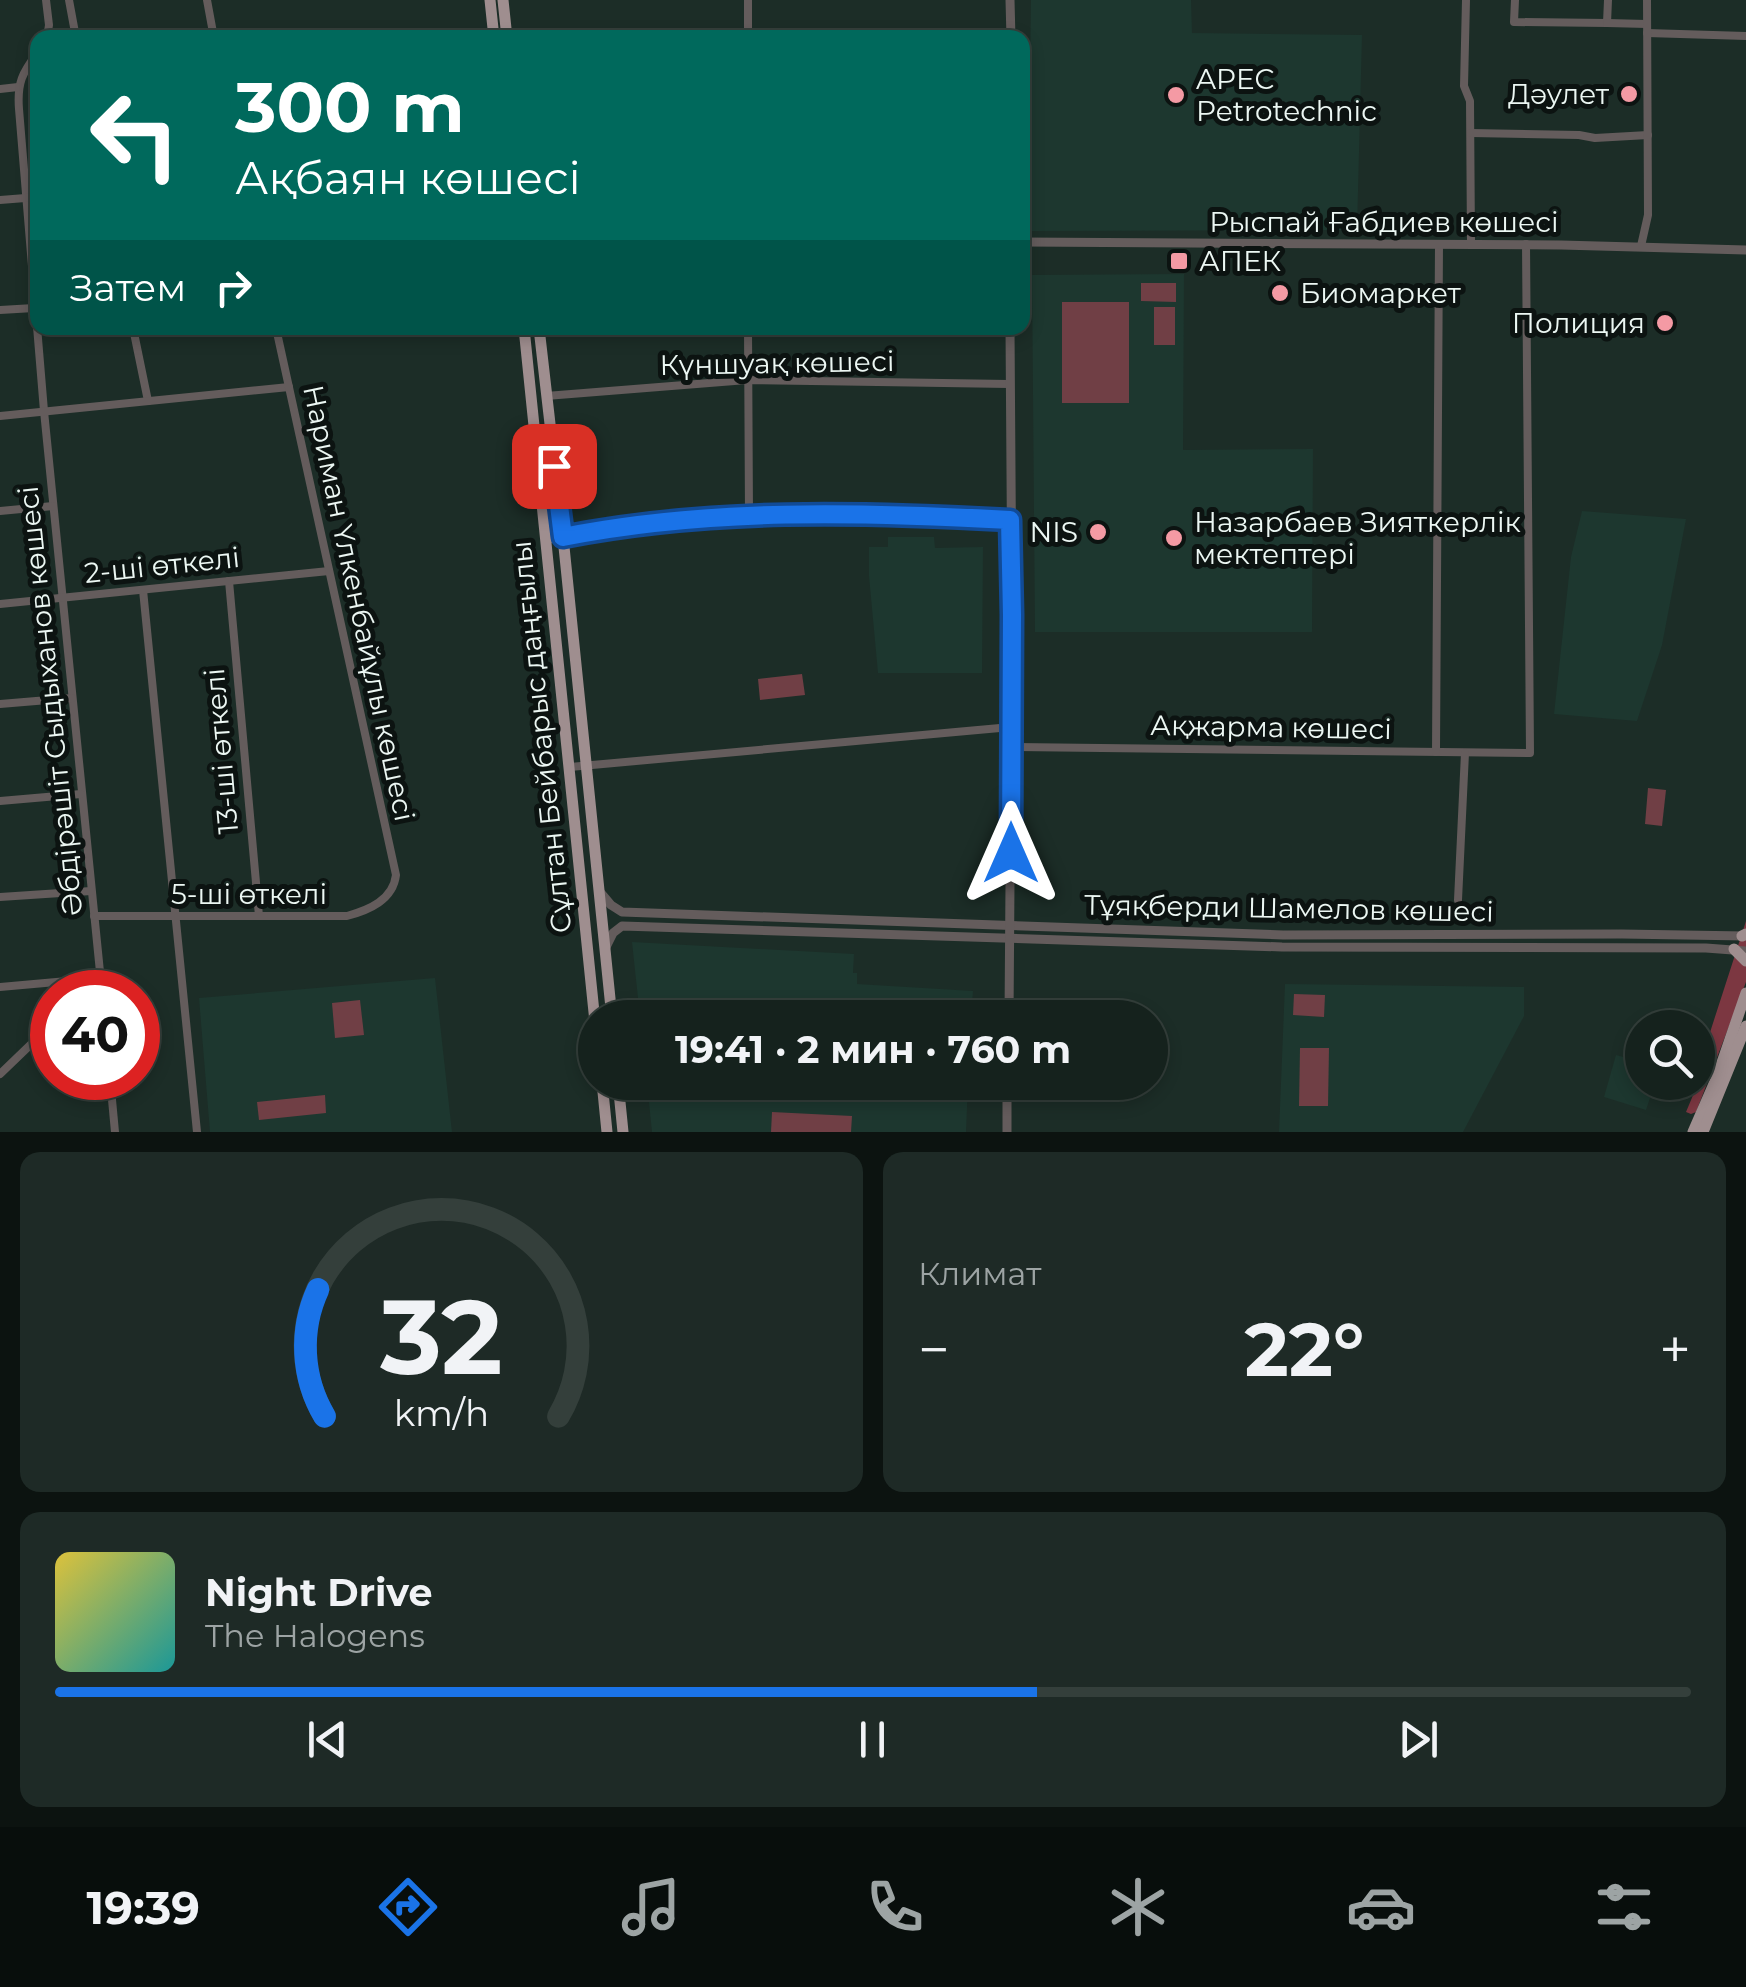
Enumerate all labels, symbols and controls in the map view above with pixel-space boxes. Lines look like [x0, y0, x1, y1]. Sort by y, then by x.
place label: APEC Petrotechnic [1196, 62, 1377, 128]
text: 300 m [235, 64, 465, 150]
icon: left [70, 70, 200, 200]
place label: Дәулет [1508, 77, 1610, 111]
marker: Дәулет [1618, 83, 1640, 105]
marker: APEC Petrotechnic [1165, 84, 1187, 106]
text: Ақбаян көшесі [235, 150, 581, 205]
street label: Рыспай Ғабдиев көшесі [1209, 205, 1559, 239]
place label: АПЕК [1199, 244, 1281, 278]
marker: АПЕК [1168, 250, 1190, 272]
icon: right [206, 260, 261, 315]
text: Затем [70, 264, 186, 311]
place label: Биомаркет [1300, 276, 1462, 310]
marker: Биомаркет [1269, 282, 1291, 304]
place label: Полиция [1512, 306, 1645, 340]
marker: Полиция [1654, 312, 1676, 334]
street label: Күншуақ көшесі [659, 344, 895, 382]
street label: Нариман Үлкенбайұлы көшесі [296, 382, 422, 824]
pin [512, 424, 597, 509]
icon: arrive [527, 439, 582, 494]
street label: Әбдірәшіт Сыдыханов көшесі [11, 484, 89, 918]
place label: Назарбаев Зияткерлік мектептері [1194, 505, 1521, 571]
place label: NIS [1030, 515, 1078, 549]
marker: NIS [1087, 521, 1109, 543]
marker: Назарбаев Зияткерлік мектептері [1163, 527, 1185, 549]
street label: Сұлтан Бейбарыс даңғылы [503, 539, 579, 935]
street label: 2-ші өткелі [83, 540, 241, 590]
street label: 13-ші өткелі [197, 667, 245, 835]
street label: Ақжарма көшесі [1150, 708, 1392, 746]
position arrow [959, 801, 1063, 905]
street label: 5-ші өткелі [171, 877, 327, 911]
street label: Тұяқберди Шамелов көшесі [1084, 887, 1494, 929]
speed limit sign: 40 [30, 970, 160, 1100]
map controls [1625, 1010, 1715, 1100]
button: search [1625, 1010, 1715, 1100]
text: 19:41 · 2 мин · 760 m [675, 1026, 1071, 1073]
text: Климат [918, 1254, 1041, 1293]
text: 32 [379, 1273, 503, 1400]
text: 22° [1245, 1303, 1364, 1395]
text: − [918, 1316, 950, 1383]
text: + [1659, 1316, 1691, 1383]
text: km/h [394, 1391, 489, 1435]
text: Night Drive [205, 1569, 432, 1616]
text: The Halogens [205, 1616, 425, 1655]
icon: previous [300, 1712, 355, 1767]
icon: pause [845, 1712, 900, 1767]
icon: next [1391, 1712, 1446, 1767]
icon: directions [373, 1872, 443, 1942]
icon: music [616, 1872, 686, 1942]
icon: phone [860, 1872, 930, 1942]
icon: climate [1103, 1872, 1173, 1942]
icon: car [1346, 1872, 1416, 1942]
icon: filters [1589, 1872, 1659, 1942]
text: 19:39 [87, 1880, 200, 1935]

